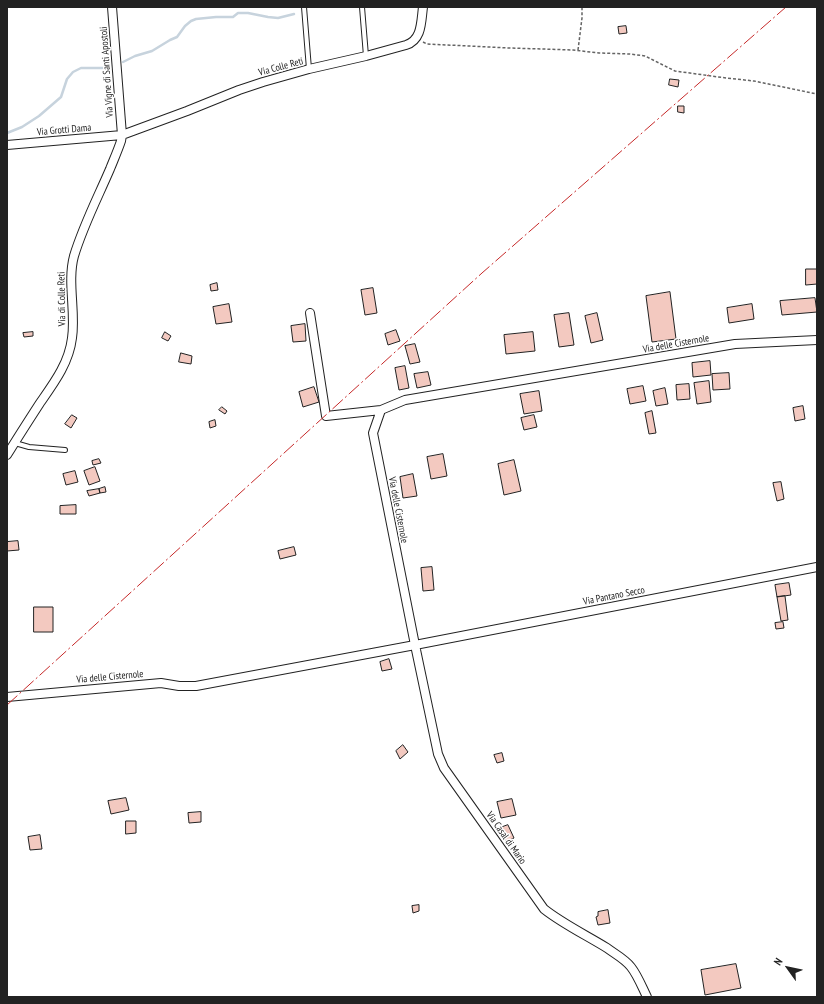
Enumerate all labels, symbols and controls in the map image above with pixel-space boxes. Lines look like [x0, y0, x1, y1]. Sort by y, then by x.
street label: Via Vigne di Santi Apostoli [98, 26, 116, 118]
street label: Via Colle Reti [257, 55, 305, 79]
street label: Via Grotti Dama [36, 122, 92, 138]
street label: Via di Colle Reti [56, 272, 68, 326]
street label: Via delle Cisternole [642, 332, 710, 356]
street label: Via delle Cisternole [386, 476, 410, 544]
street label: Via Pantano Secco [582, 584, 646, 608]
street label: Via delle Cisternole [76, 668, 144, 686]
street label: Via Casal di Mario [483, 809, 529, 867]
north arrow [768, 948, 808, 988]
text: N [770, 955, 785, 968]

